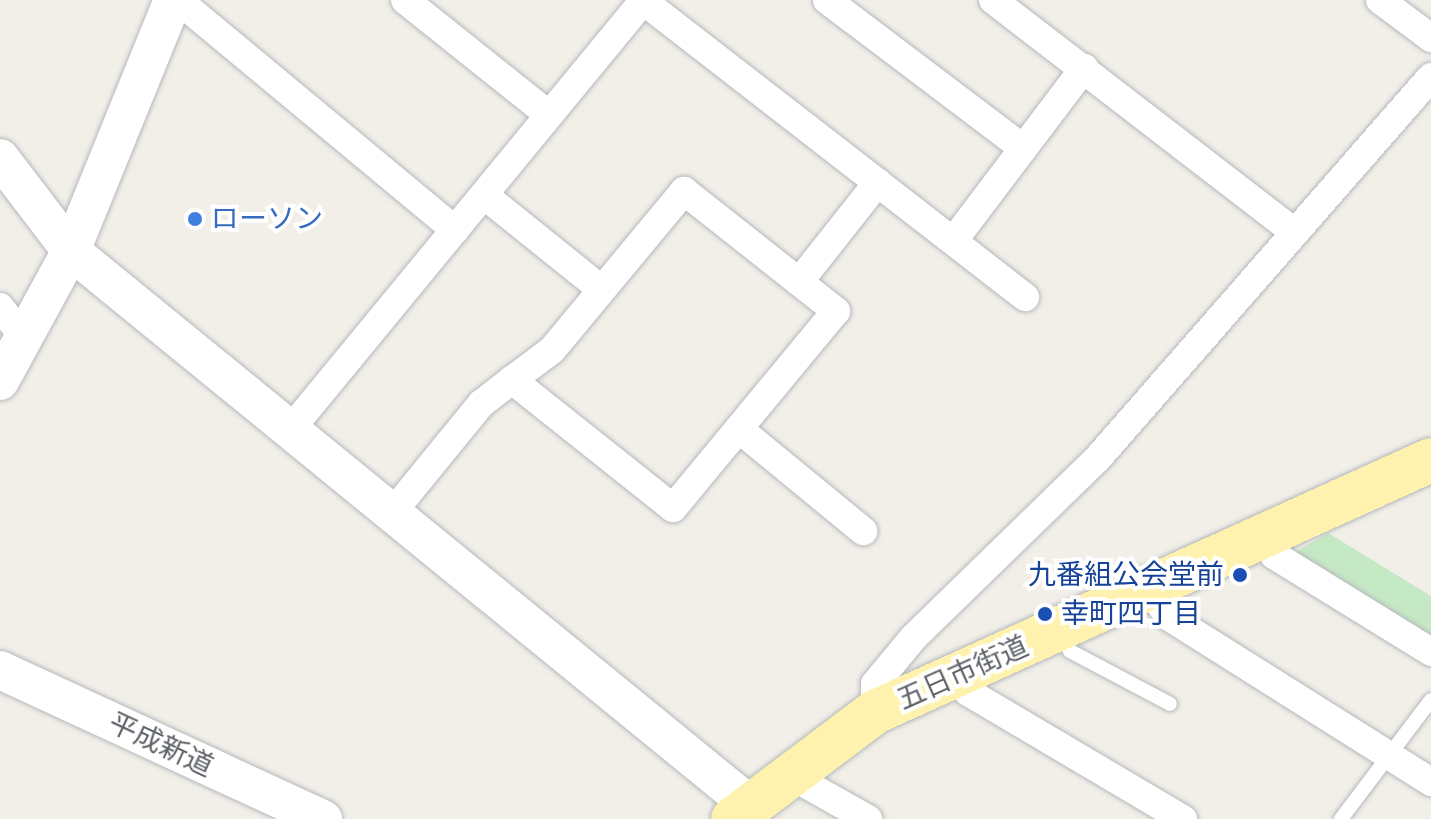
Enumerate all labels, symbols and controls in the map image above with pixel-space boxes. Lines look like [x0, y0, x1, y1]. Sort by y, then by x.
place label: ローソン [211, 202, 323, 236]
marker: ローソン [186, 210, 204, 228]
place label: 九番組公会堂前 [1028, 558, 1224, 592]
marker: 九番組公会堂前 [1231, 566, 1249, 584]
place label: 幸町四丁目 [1061, 597, 1201, 631]
marker: 幸町四丁目 [1036, 605, 1054, 623]
street label: 五日市街道 [892, 629, 1034, 717]
street label: 平成新道 [103, 706, 219, 784]

